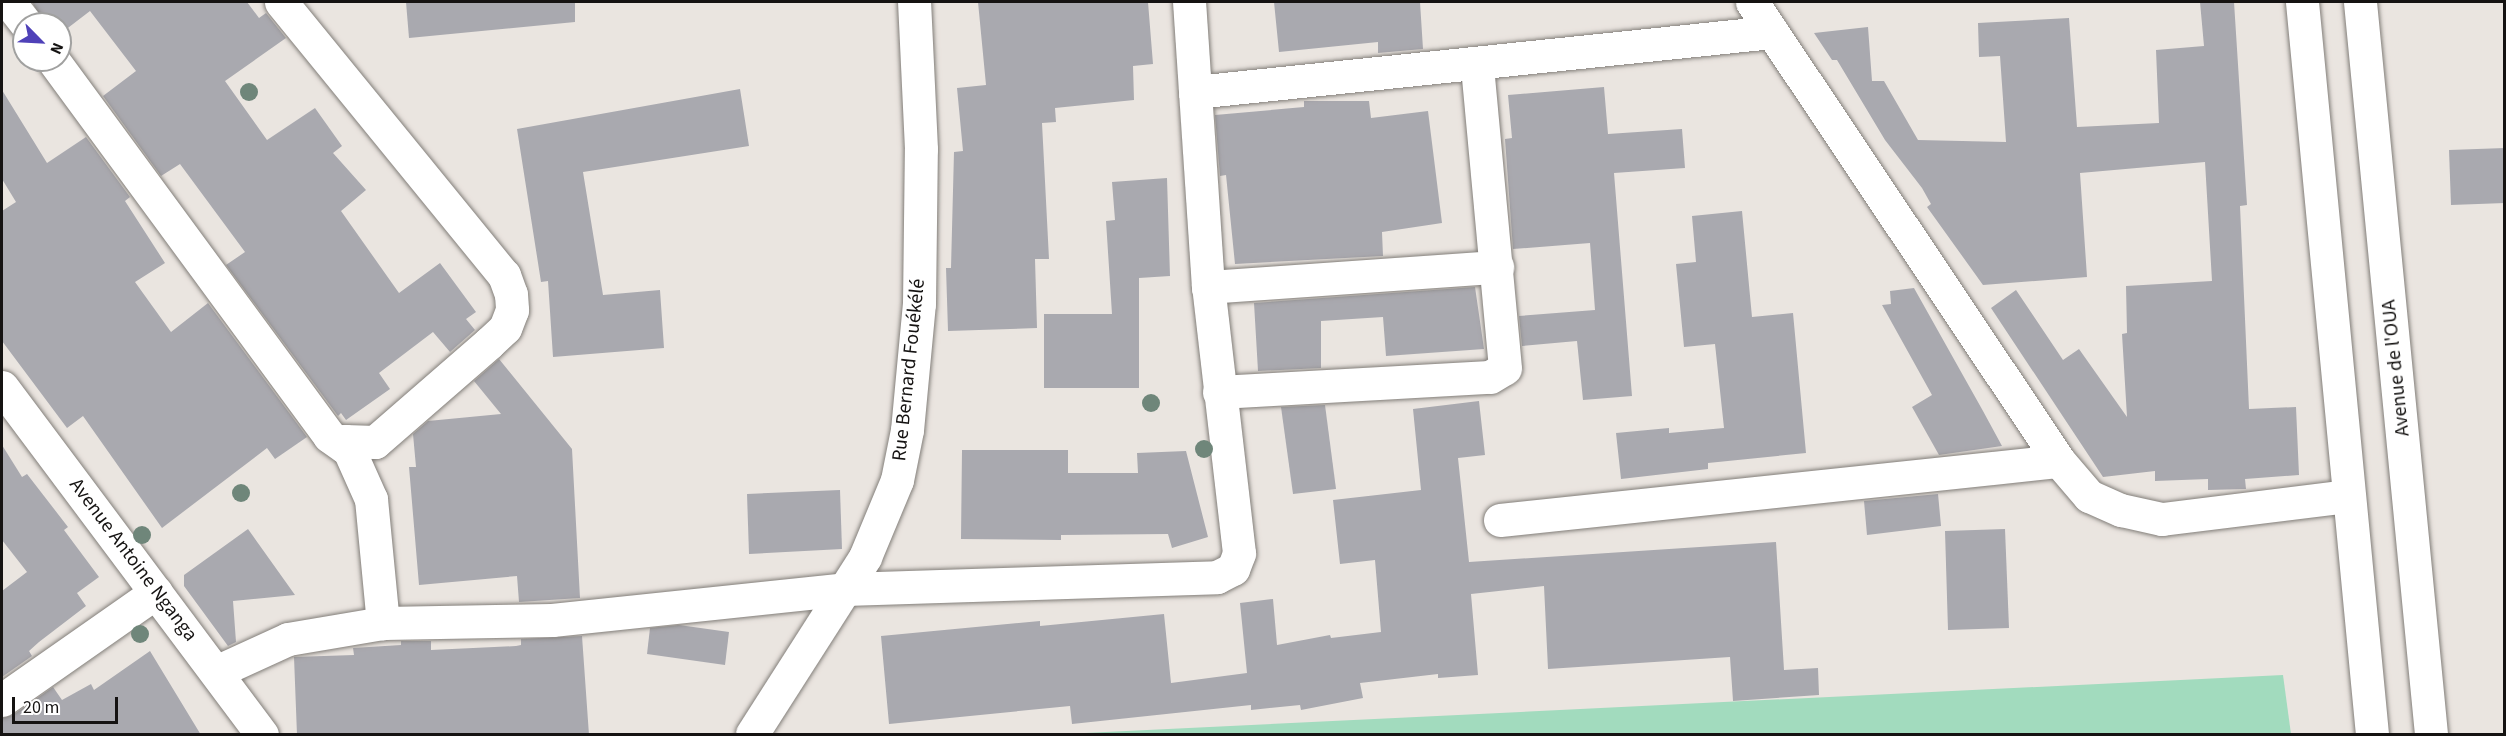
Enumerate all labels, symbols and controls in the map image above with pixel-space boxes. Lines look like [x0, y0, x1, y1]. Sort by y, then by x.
north arrow [12, 12, 72, 72]
text: N [44, 39, 69, 58]
street label: Rue Bernard Fouékélé [887, 278, 931, 462]
street label: Avenue de l'OUA [2377, 298, 2415, 438]
street label: Avenue Antoine Nganga [64, 474, 202, 646]
scale bar [15, 685, 122, 723]
text: 20 m [23, 695, 59, 720]

